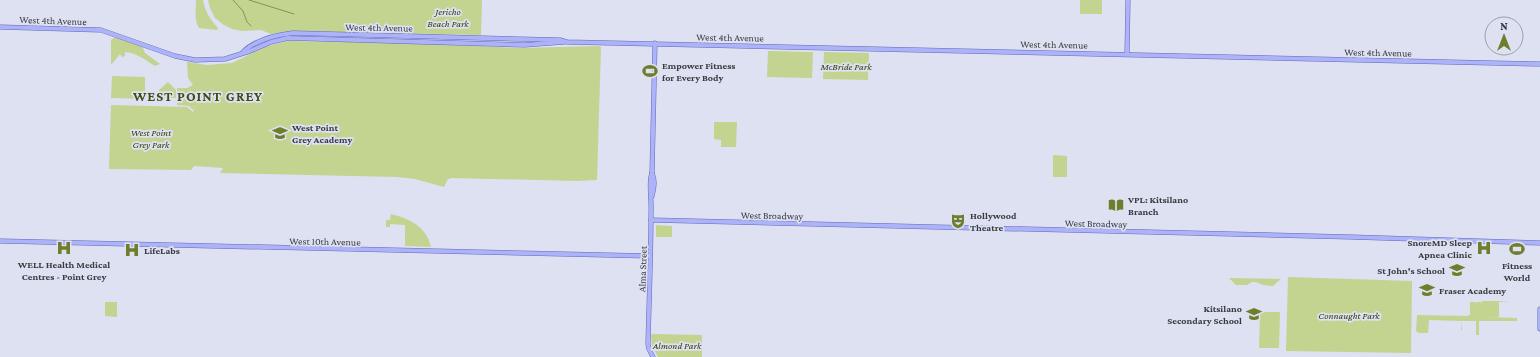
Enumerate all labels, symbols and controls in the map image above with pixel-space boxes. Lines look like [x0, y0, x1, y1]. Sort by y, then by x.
park label: Jericho Beach Park [427, 6, 469, 29]
street label: West 4th Avenue [19, 14, 87, 27]
north arrow [1484, 16, 1524, 56]
text: N [1500, 20, 1508, 32]
street label: West 4th Avenue [345, 21, 413, 34]
street label: West 4th Avenue [696, 31, 764, 44]
street label: West 4th Avenue [1020, 38, 1088, 51]
street label: West 4th Avenue [1344, 46, 1412, 59]
place label: Empower Fitness for Every Body [662, 60, 735, 83]
park label: McBride Park [819, 61, 872, 72]
sports icon: Empower Fitness for Every Body [641, 62, 659, 80]
district label: WEST POINT GREY [132, 88, 263, 104]
place label: West Point Grey Academy [291, 122, 352, 145]
school or university icon: West Point Grey Academy [271, 124, 289, 142]
park label: West Point Grey Park [131, 127, 172, 150]
place label: VPL: Kitsilano Branch [1127, 194, 1188, 217]
library icon: VPL: Kitsilano Branch [1107, 196, 1125, 214]
street label: West Broadway [741, 209, 804, 222]
place label: Hollywood Theatre [970, 210, 1017, 233]
theatre icon: Hollywood Theatre [949, 212, 967, 230]
street label: West Broadway [1065, 217, 1128, 230]
street label: West 10th Avenue [289, 235, 361, 248]
place label: SnoreMD Sleep Apnea Clinic [1407, 237, 1473, 260]
hospital icon: WELL Health Medical Centres - Point Grey [55, 239, 73, 257]
hospital icon: SnoreMD Sleep Apnea Clinic [1475, 239, 1493, 257]
sports icon: Fitness World [1508, 240, 1526, 258]
hospital icon: LifeLabs [123, 241, 141, 259]
place label: LifeLabs [144, 245, 180, 256]
street label: Alma Street [636, 245, 649, 292]
place label: WELL Health Medical Centres - Point Grey [17, 259, 110, 282]
place label: Fitness World [1502, 260, 1532, 283]
school or university icon: St John's School [1448, 261, 1466, 279]
place label: St John's School [1377, 265, 1445, 276]
school or university icon: Fraser Academy [1418, 281, 1436, 299]
place label: Fraser Academy [1439, 285, 1506, 296]
place label: Kitsilano Secondary School [1167, 303, 1242, 326]
school or university icon: Kitsilano Secondary School [1245, 305, 1263, 323]
park label: Connaught Park [1318, 310, 1380, 321]
park label: Almond Park [652, 340, 702, 351]

